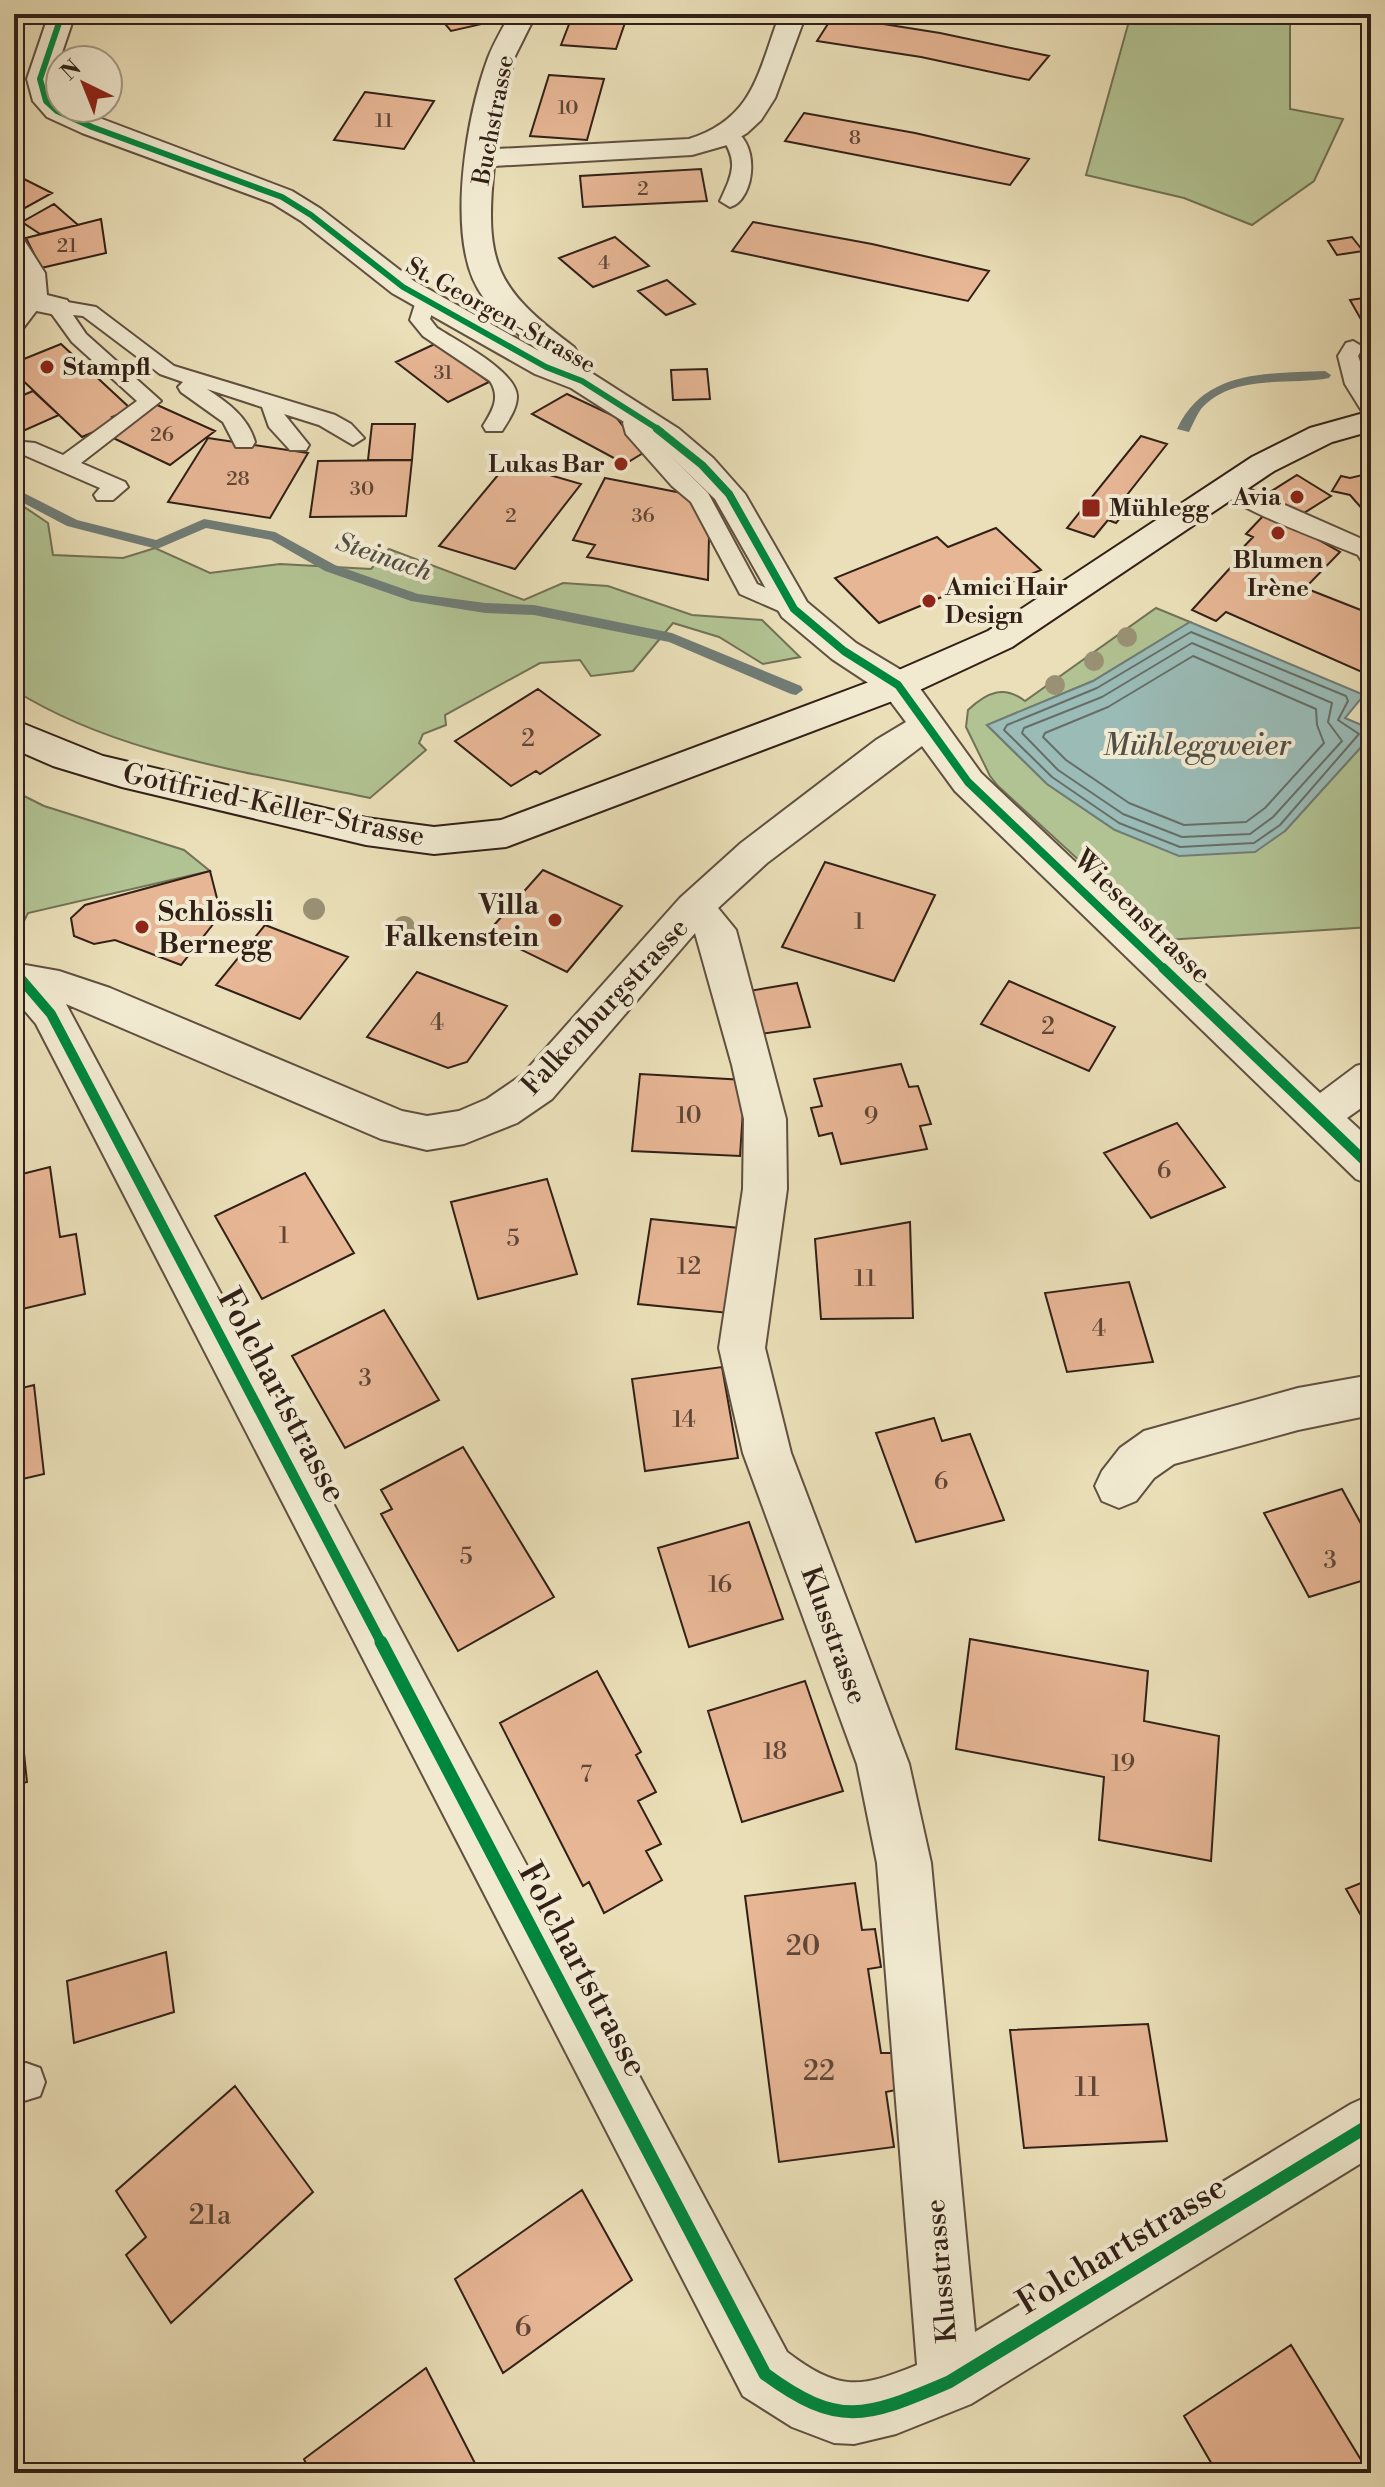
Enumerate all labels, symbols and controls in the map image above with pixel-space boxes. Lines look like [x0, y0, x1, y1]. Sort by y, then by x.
north arrow [44, 44, 124, 124]
street label: Buchstrasse [467, 53, 521, 189]
text: N [56, 54, 87, 86]
house number: 10 [557, 96, 579, 121]
house number: 11 [375, 109, 393, 134]
house number: 8 [849, 126, 861, 151]
house number: 2 [637, 177, 649, 202]
house number: 21 [57, 234, 78, 259]
street label: St. Georgen-Strasse [400, 251, 601, 381]
house number: 4 [598, 251, 610, 276]
place label: Stampfl [63, 353, 151, 383]
marker: Stampfl [38, 358, 56, 376]
house number: 31 [433, 361, 453, 386]
house number: 26 [150, 423, 174, 448]
place label: Lukas Bar [488, 450, 605, 480]
marker: Lukas Bar [612, 455, 630, 473]
house number: 28 [226, 467, 250, 492]
house number: 30 [350, 477, 374, 502]
place label: Avia [1231, 483, 1282, 513]
marker: Avia [1288, 488, 1306, 506]
place label: Mühlegg [1109, 494, 1210, 524]
marker: Mühlegg [1080, 497, 1102, 519]
house number: 2 [505, 504, 517, 529]
house number: 36 [631, 504, 655, 529]
marker: Blumen Irène [1269, 524, 1287, 542]
water label: Steinach [332, 526, 436, 588]
place label: Blumen Irène [1233, 546, 1323, 604]
place label: Amici Hair Design [944, 573, 1068, 631]
marker: Amici Hair Design [920, 592, 938, 610]
house number: 2 [521, 724, 535, 754]
water label: Mühleggweier [1103, 727, 1292, 765]
street label: Gottfried-Keller-Strasse [120, 756, 428, 855]
street label: Wiesenstrasse [1065, 842, 1218, 992]
place label: Villa Falkenstein [385, 888, 540, 955]
place label: Schlössli Bernegg [158, 895, 274, 962]
house number: 1 [854, 907, 865, 937]
street label: Falkenburgstrasse [514, 911, 696, 1103]
marker: Villa Falkenstein [546, 911, 564, 929]
marker: Schlössli Bernegg [133, 918, 151, 936]
house number: 4 [430, 1008, 444, 1038]
house number: 2 [1041, 1012, 1055, 1042]
house number: 10 [676, 1101, 702, 1131]
house number: 9 [864, 1102, 878, 1132]
house number: 6 [1157, 1156, 1171, 1186]
house number: 1 [279, 1221, 290, 1251]
house number: 5 [506, 1224, 520, 1254]
house number: 12 [677, 1252, 701, 1282]
house number: 11 [854, 1264, 876, 1294]
street label: Folchartstrasse [207, 1281, 355, 1510]
house number: 4 [1092, 1314, 1106, 1344]
house number: 3 [358, 1364, 372, 1394]
house number: 14 [672, 1405, 696, 1435]
house number: 6 [934, 1467, 948, 1497]
house number: 5 [459, 1542, 473, 1572]
house number: 3 [1323, 1546, 1337, 1576]
street label: Klusstrasse [792, 1562, 875, 1709]
house number: 16 [708, 1570, 732, 1600]
house number: 18 [763, 1737, 787, 1767]
house number: 19 [1111, 1749, 1135, 1779]
house number: 7 [580, 1760, 592, 1790]
street label: Folchartstrasse [508, 1855, 656, 2084]
house number: 20 [786, 1929, 820, 1964]
house number: 22 [803, 2054, 835, 2089]
house number: 11 [1074, 2070, 1100, 2105]
street label: Folchartstrasse [1010, 2167, 1234, 2325]
house number: 21a [189, 2198, 232, 2233]
street label: Klusstrasse [918, 2198, 965, 2344]
house number: 6 [515, 2310, 532, 2345]

